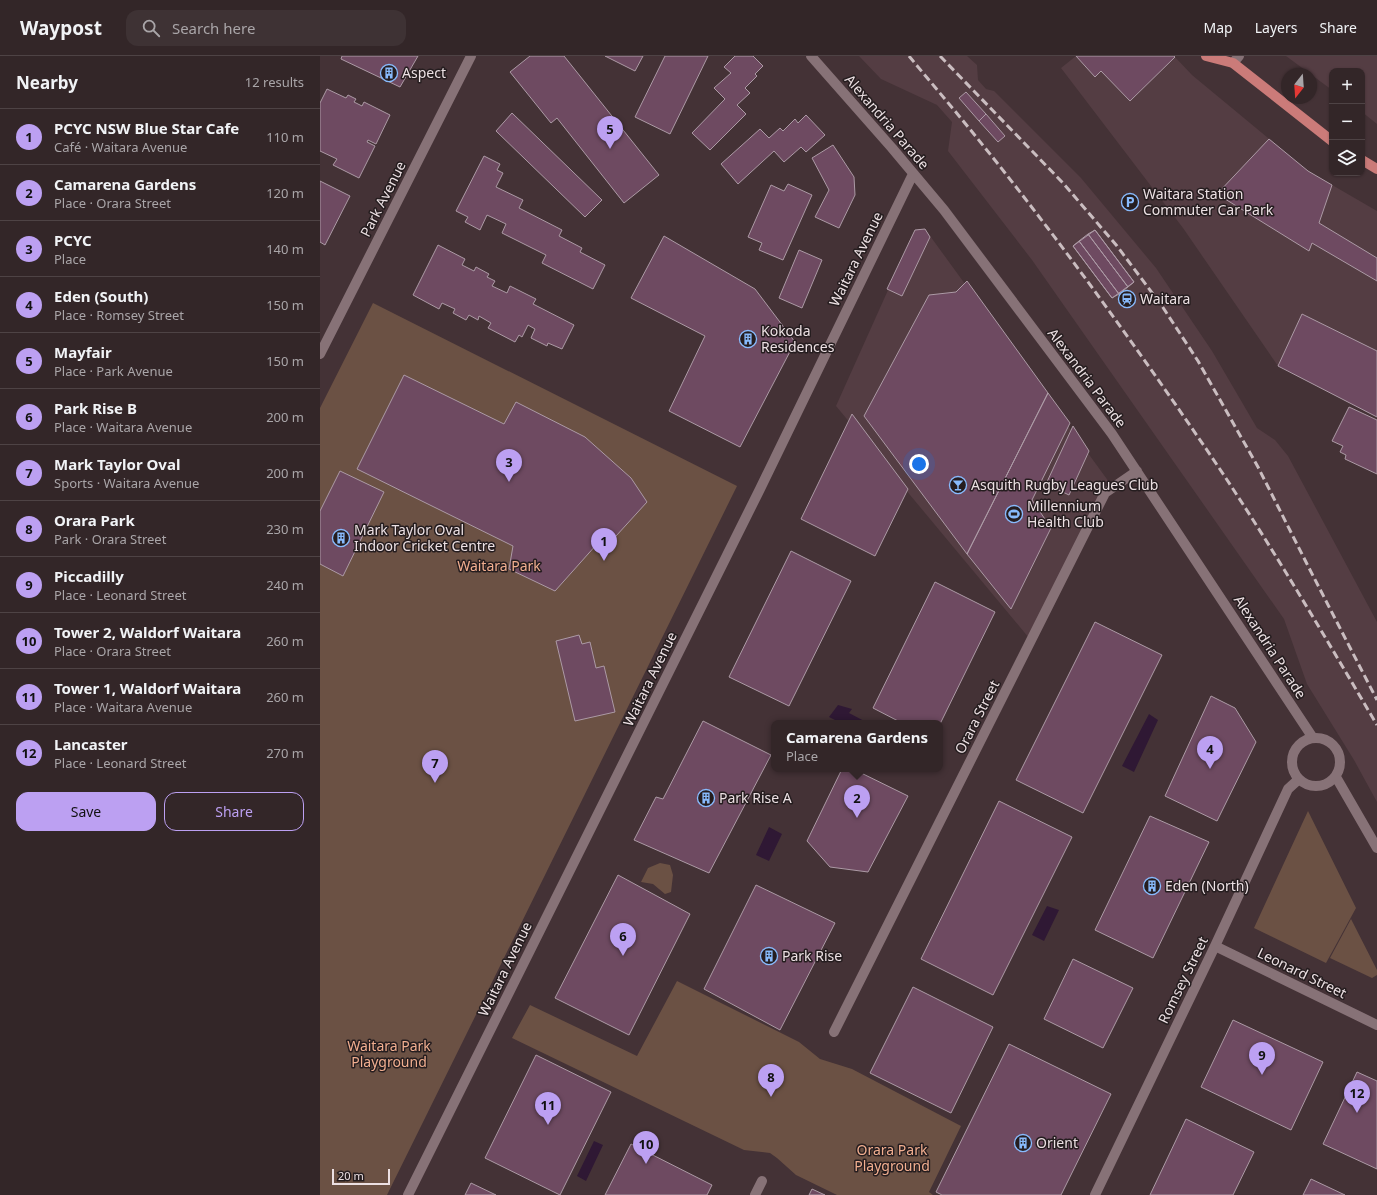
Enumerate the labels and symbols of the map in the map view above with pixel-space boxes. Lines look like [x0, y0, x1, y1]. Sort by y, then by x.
building icon: Aspect [379, 63, 399, 83]
place label: Aspect [402, 63, 446, 82]
north arrow [1281, 68, 1317, 104]
street label: Alexandria Parade [841, 70, 934, 173]
pin: 5 [597, 116, 623, 149]
street label: Park Avenue [355, 158, 410, 240]
place label: Waitara Station Commuter Car Park [1143, 184, 1274, 219]
parking icon: Waitara Station Commuter Car Park [1120, 192, 1140, 212]
street label: Waitara Avenue [824, 208, 887, 309]
station icon: Waitara [1117, 289, 1137, 309]
place label: Waitara [1140, 289, 1190, 308]
place label: Kokoda Residences [761, 321, 835, 356]
street label: Alexandria Parade [1044, 324, 1131, 431]
building icon: Kokoda Residences [738, 329, 758, 349]
pin: 3 [496, 449, 522, 482]
your location [909, 454, 929, 474]
bar icon: Asquith Rugby Leagues Club [948, 475, 968, 495]
place label: Asquith Rugby Leagues Club [971, 475, 1158, 494]
place label: Millennium Health Club [1027, 496, 1104, 531]
sports icon: Millennium Health Club [1004, 504, 1024, 524]
place label: Mark Taylor Oval Indoor Cricket Centre [354, 520, 495, 555]
building icon: Mark Taylor Oval Indoor Cricket Centre [331, 528, 351, 548]
pin: 1 [591, 528, 617, 561]
park label: Waitara Park [457, 556, 541, 575]
street label: Alexandria Parade [1230, 591, 1311, 702]
street label: Waitara Avenue [618, 628, 681, 729]
street label: Orara Street [950, 677, 1003, 757]
pin: 4 [1197, 736, 1223, 769]
pin: 7 [422, 750, 448, 783]
pin: 2 [844, 785, 870, 818]
building icon: Park Rise A [696, 788, 716, 808]
place label: Park Rise A [719, 788, 792, 807]
building icon: Eden (North) [1142, 876, 1162, 896]
place label: Eden (North) [1165, 876, 1249, 895]
street label: Waitara Avenue [473, 918, 536, 1019]
pin: 6 [610, 923, 636, 956]
street label: Romsey Street [1153, 933, 1212, 1026]
street label: Leonard Street [1254, 943, 1350, 1002]
building icon: Park Rise [759, 946, 779, 966]
place label: Park Rise [782, 946, 842, 965]
park label: Waitara Park Playground [347, 1036, 431, 1071]
pin: 9 [1249, 1042, 1275, 1075]
pin: 8 [758, 1064, 784, 1097]
pin: 12 [1344, 1080, 1370, 1113]
pin: 11 [535, 1092, 561, 1125]
pin: 10 [633, 1131, 659, 1164]
building icon: Orient [1013, 1133, 1033, 1153]
place label: Orient [1036, 1133, 1078, 1152]
park label: Orara Park Playground [854, 1140, 930, 1175]
scale bar [332, 1167, 390, 1186]

